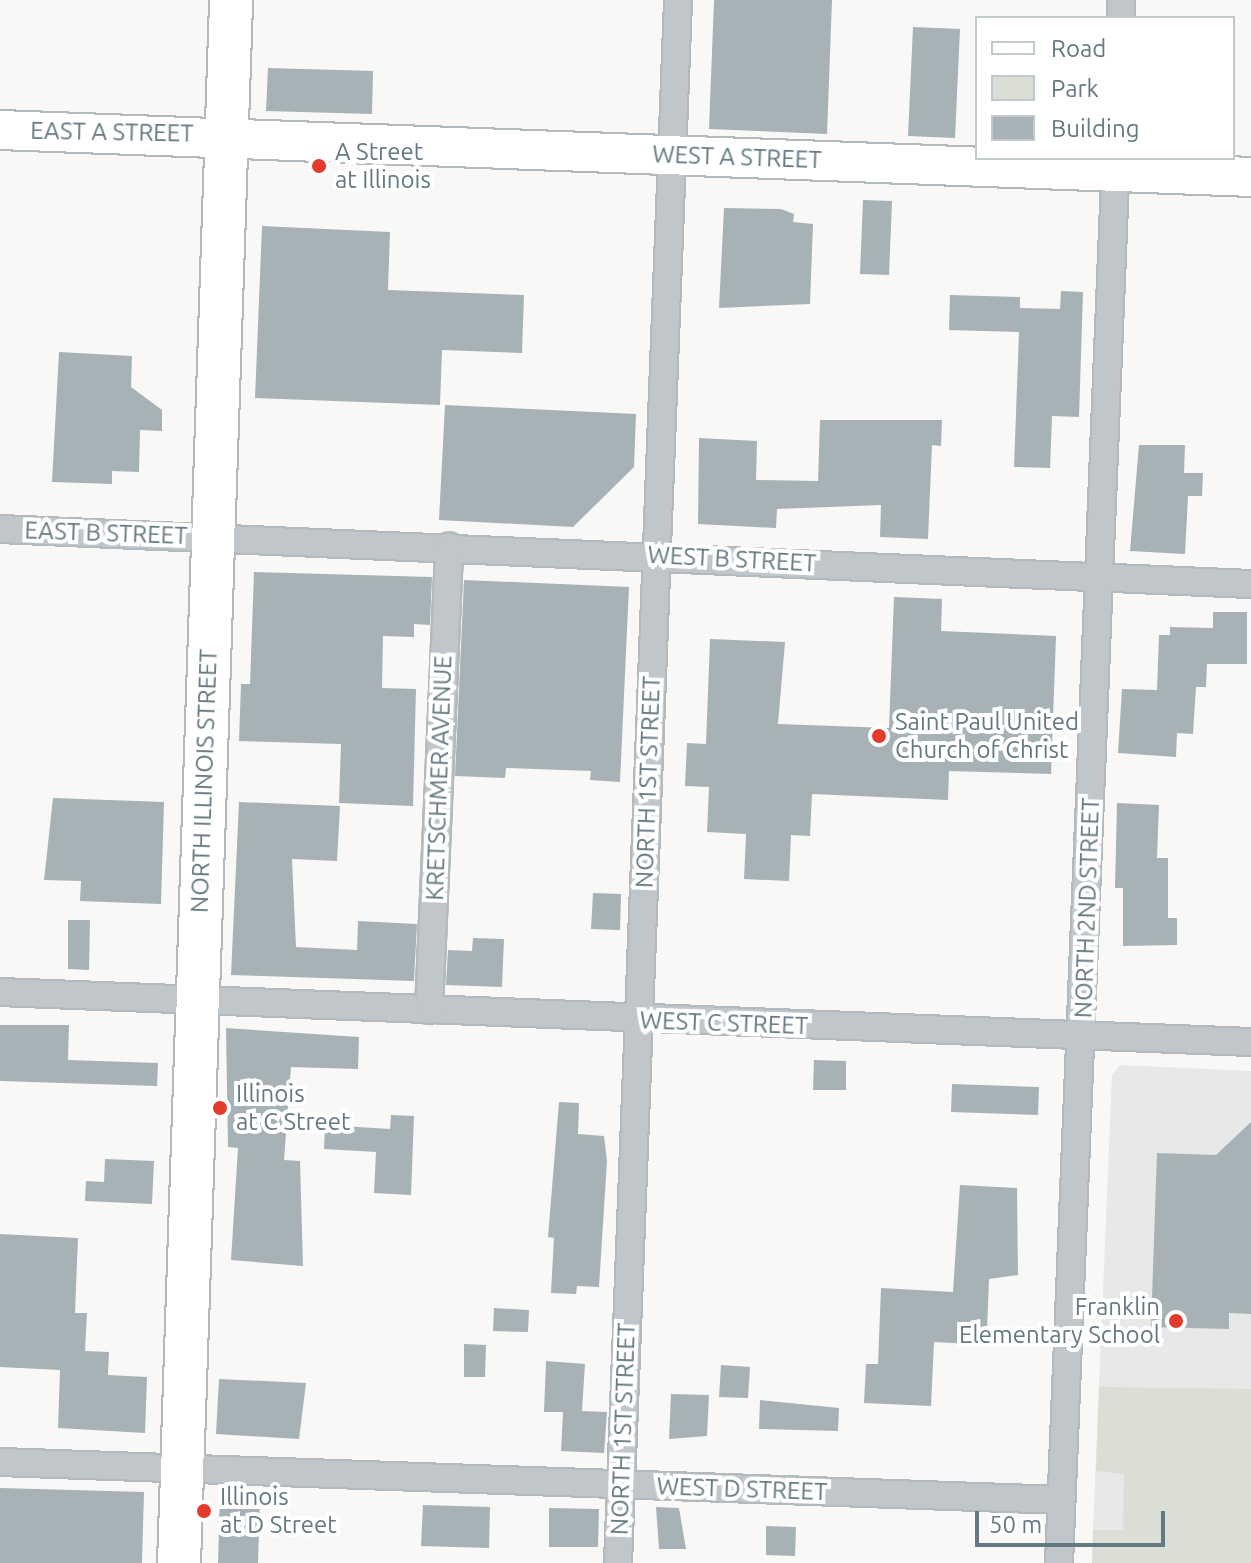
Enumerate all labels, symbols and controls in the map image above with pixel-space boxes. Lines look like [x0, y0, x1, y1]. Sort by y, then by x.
legend [975, 16, 1235, 160]
text: Road [1051, 35, 1106, 62]
text: Park [1051, 75, 1099, 102]
text: Building [1051, 115, 1139, 142]
street label: EAST A STREET [30, 116, 194, 148]
place label: A Street at Illinois [335, 138, 431, 194]
street label: WEST A STREET [652, 140, 822, 174]
marker: A Street at Illinois [310, 157, 328, 175]
street label: EAST B STREET [24, 516, 188, 550]
street label: WEST B STREET [647, 540, 817, 578]
street label: NORTH ILLINOIS STREET [185, 649, 223, 913]
street label: KRETSCHMER AVENUE [420, 655, 458, 901]
street label: NORTH 1ST STREET [630, 675, 666, 889]
place label: Saint Paul United Church of Christ [895, 708, 1079, 764]
marker: Saint Paul United Church of Christ [870, 727, 888, 745]
street label: NORTH 2ND STREET [1069, 797, 1105, 1019]
street label: WEST C STREET [639, 1006, 809, 1040]
place label: Illinois at C Street [236, 1080, 350, 1136]
marker: Illinois at C Street [211, 1099, 229, 1117]
place label: Franklin Elementary School [959, 1293, 1160, 1349]
marker: Franklin Elementary School [1167, 1312, 1185, 1330]
street label: NORTH 1ST STREET [605, 1322, 641, 1536]
street label: WEST D STREET [656, 1472, 828, 1506]
place label: Illinois at D Street [220, 1483, 337, 1539]
scale bar [979, 1495, 1169, 1545]
marker: Illinois at D Street [195, 1502, 213, 1520]
text: 50 m [989, 1511, 1042, 1538]

